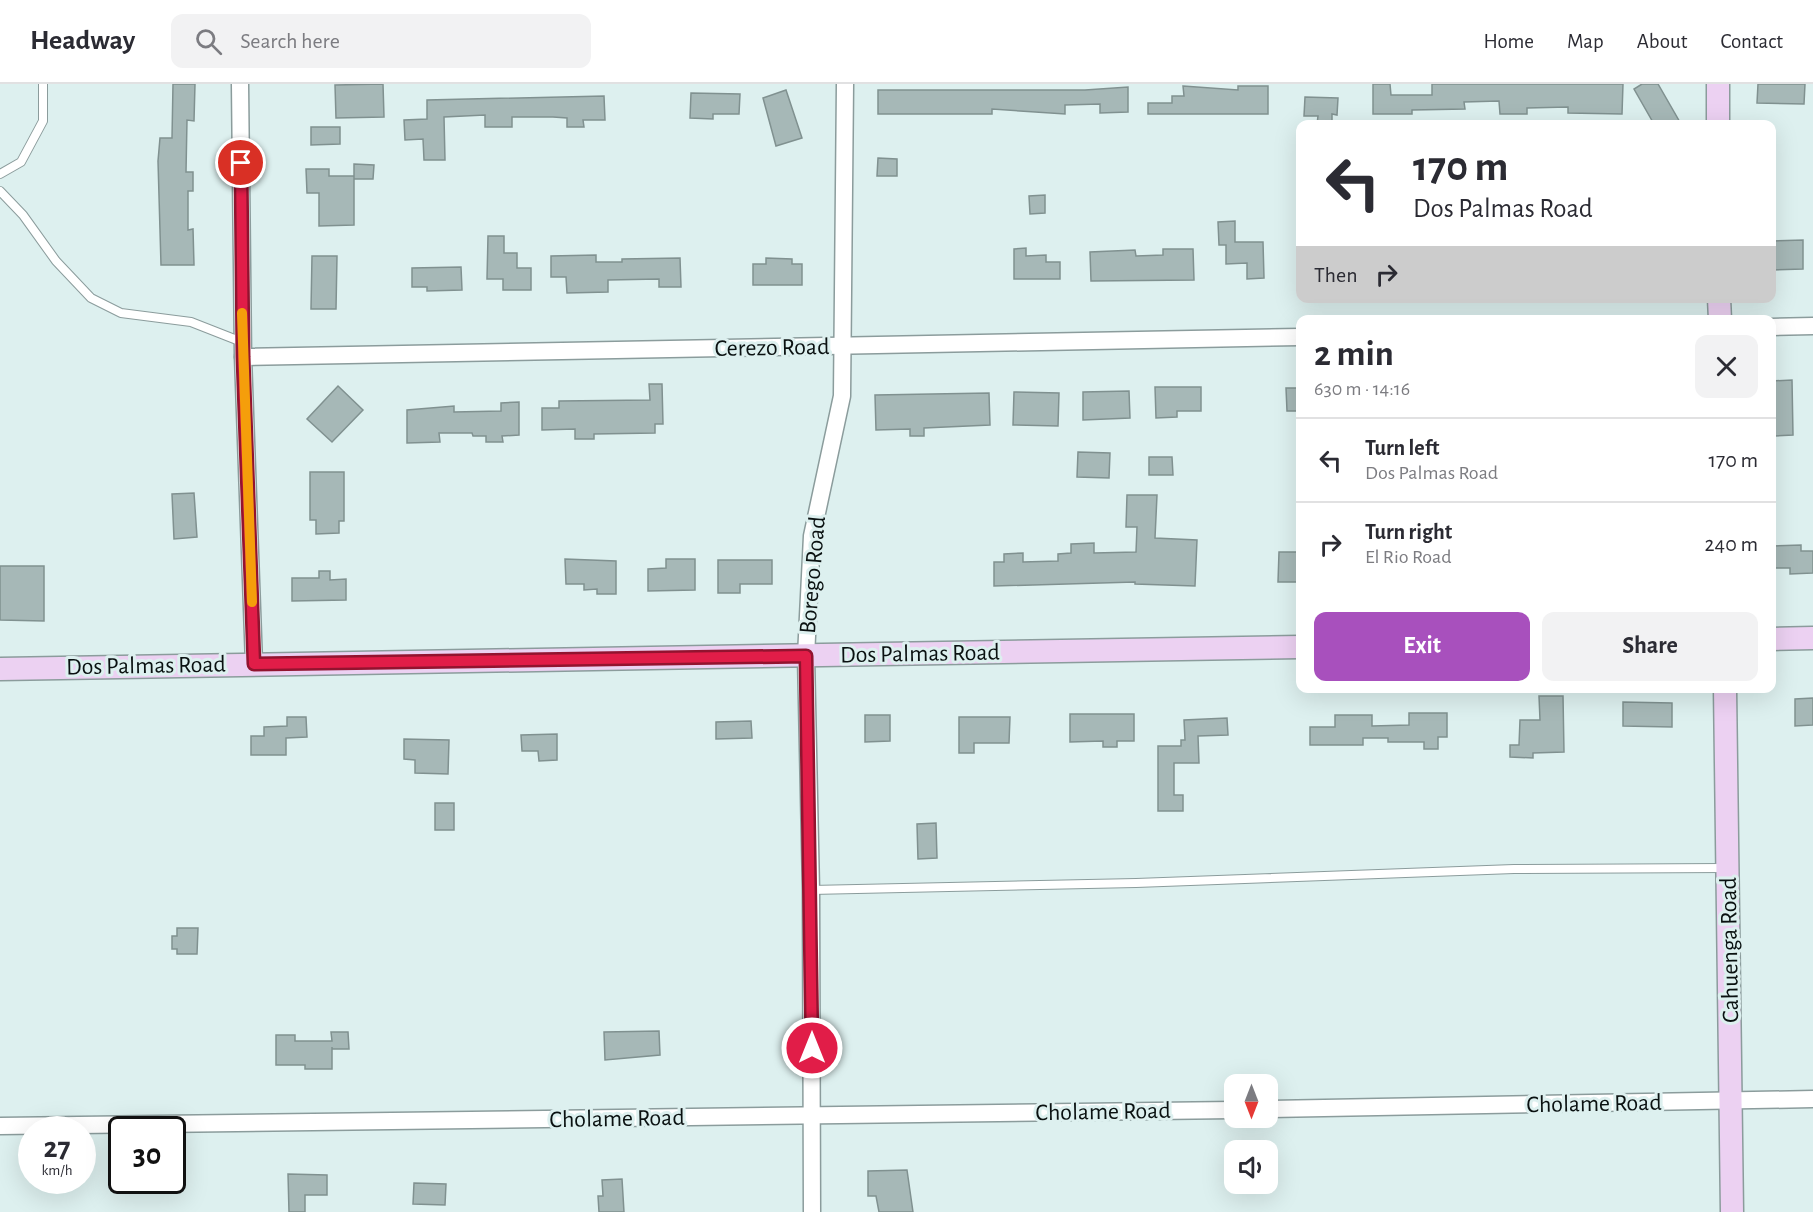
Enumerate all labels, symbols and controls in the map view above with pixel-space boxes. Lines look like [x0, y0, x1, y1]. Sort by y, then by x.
search box [171, 14, 591, 68]
icon: search [192, 25, 225, 58]
text: Headway [30, 27, 135, 55]
text: Search here [240, 30, 340, 52]
text: Home [1483, 31, 1534, 52]
text: Map [1567, 31, 1604, 52]
text: About [1637, 31, 1687, 52]
text: Contact [1720, 31, 1783, 52]
pin [215, 137, 266, 188]
icon: left [1314, 144, 1392, 222]
icon: arrive [224, 146, 257, 179]
text: 170 m [1413, 146, 1508, 188]
text: Dos Palmas Road [1413, 195, 1593, 222]
icon: right [1370, 258, 1403, 291]
text: Then [1314, 264, 1358, 286]
street label: Cerezo Road [714, 335, 830, 361]
button: close [1695, 335, 1758, 398]
text: 2 min [1314, 336, 1394, 372]
text: 630 m · 14:16 [1314, 379, 1410, 399]
text: Turn left [1365, 437, 1439, 459]
icon: left [1314, 444, 1347, 477]
text: 170 m [1708, 449, 1758, 471]
text: Dos Palmas Road [1365, 463, 1498, 483]
street label: Borego Road [796, 515, 830, 635]
text: Turn right [1365, 521, 1452, 543]
icon: right [1314, 528, 1347, 561]
text: 240 m [1705, 533, 1758, 555]
text: El Rio Road [1365, 547, 1452, 567]
button: Exit [1314, 612, 1530, 681]
button: Share [1542, 612, 1758, 681]
street label: Dos Palmas Road [840, 641, 1000, 667]
street label: Dos Palmas Road [66, 653, 226, 679]
street label: Cahuenga Road [1717, 877, 1743, 1023]
position arrow [780, 1016, 844, 1080]
north arrow [1224, 1074, 1278, 1128]
map controls [1224, 1074, 1278, 1194]
street label: Cholame Road [1526, 1091, 1662, 1117]
street label: Cholame Road [1035, 1099, 1171, 1125]
street label: Cholame Road [549, 1106, 685, 1132]
speed limit sign: 30 [108, 1116, 186, 1194]
text: 27 [43, 1133, 71, 1163]
button: sound [1224, 1140, 1278, 1194]
text: km/h [42, 1163, 72, 1178]

